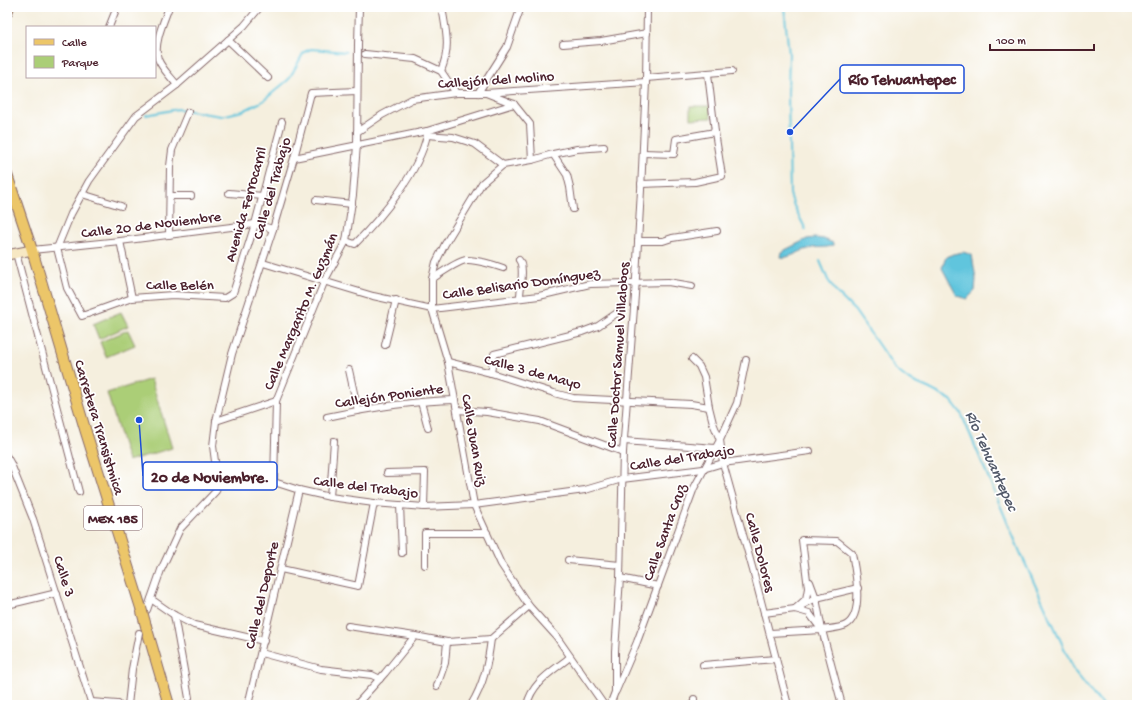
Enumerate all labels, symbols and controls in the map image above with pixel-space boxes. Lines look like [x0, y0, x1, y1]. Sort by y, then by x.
legend [26, 26, 156, 78]
scale bar [990, 26, 1094, 52]
text: 100 m [995, 35, 1026, 49]
text: Calle [62, 37, 87, 51]
text: Parque [61, 57, 99, 71]
callout: Río Tehuantepec [840, 65, 964, 93]
street label: Callejón del Molino [437, 68, 555, 94]
text: Río Tehuantepec [847, 72, 957, 91]
street label: Calle del Trabajo [250, 135, 296, 242]
street label: Avenida Ferrocarril [222, 145, 272, 264]
street label: Calle 20 de Noviembre [80, 208, 222, 243]
street label: Calle Margarito M. Guzmán [261, 230, 343, 393]
street label: Calle Doctor Samuel Villalobos [604, 261, 635, 449]
street label: Calle Belisario Domínguez [442, 265, 601, 305]
street label: Calle Belén [146, 277, 214, 295]
street label: Calle 3 de Mayo [482, 351, 583, 395]
street label: Carretera Transistmica [69, 358, 127, 498]
street label: Callejón Poniente [334, 380, 445, 413]
street label: Calle Juan Ruiz [456, 393, 490, 488]
water label: Río Tehuantepec [959, 409, 1021, 516]
street label: Calle del Trabajo [629, 442, 736, 476]
callout: 20 de Noviembre. [143, 462, 277, 490]
text: 20 de Noviembre. [151, 470, 269, 489]
street label: Calle del Trabajo [312, 473, 419, 503]
street label: Calle Santa Cruz [640, 481, 692, 584]
road number: MEX 185 [84, 506, 142, 530]
street label: Calle Dolores [740, 511, 778, 595]
street label: Calle del Deporte [242, 540, 284, 651]
street label: Calle 3 [48, 554, 78, 600]

